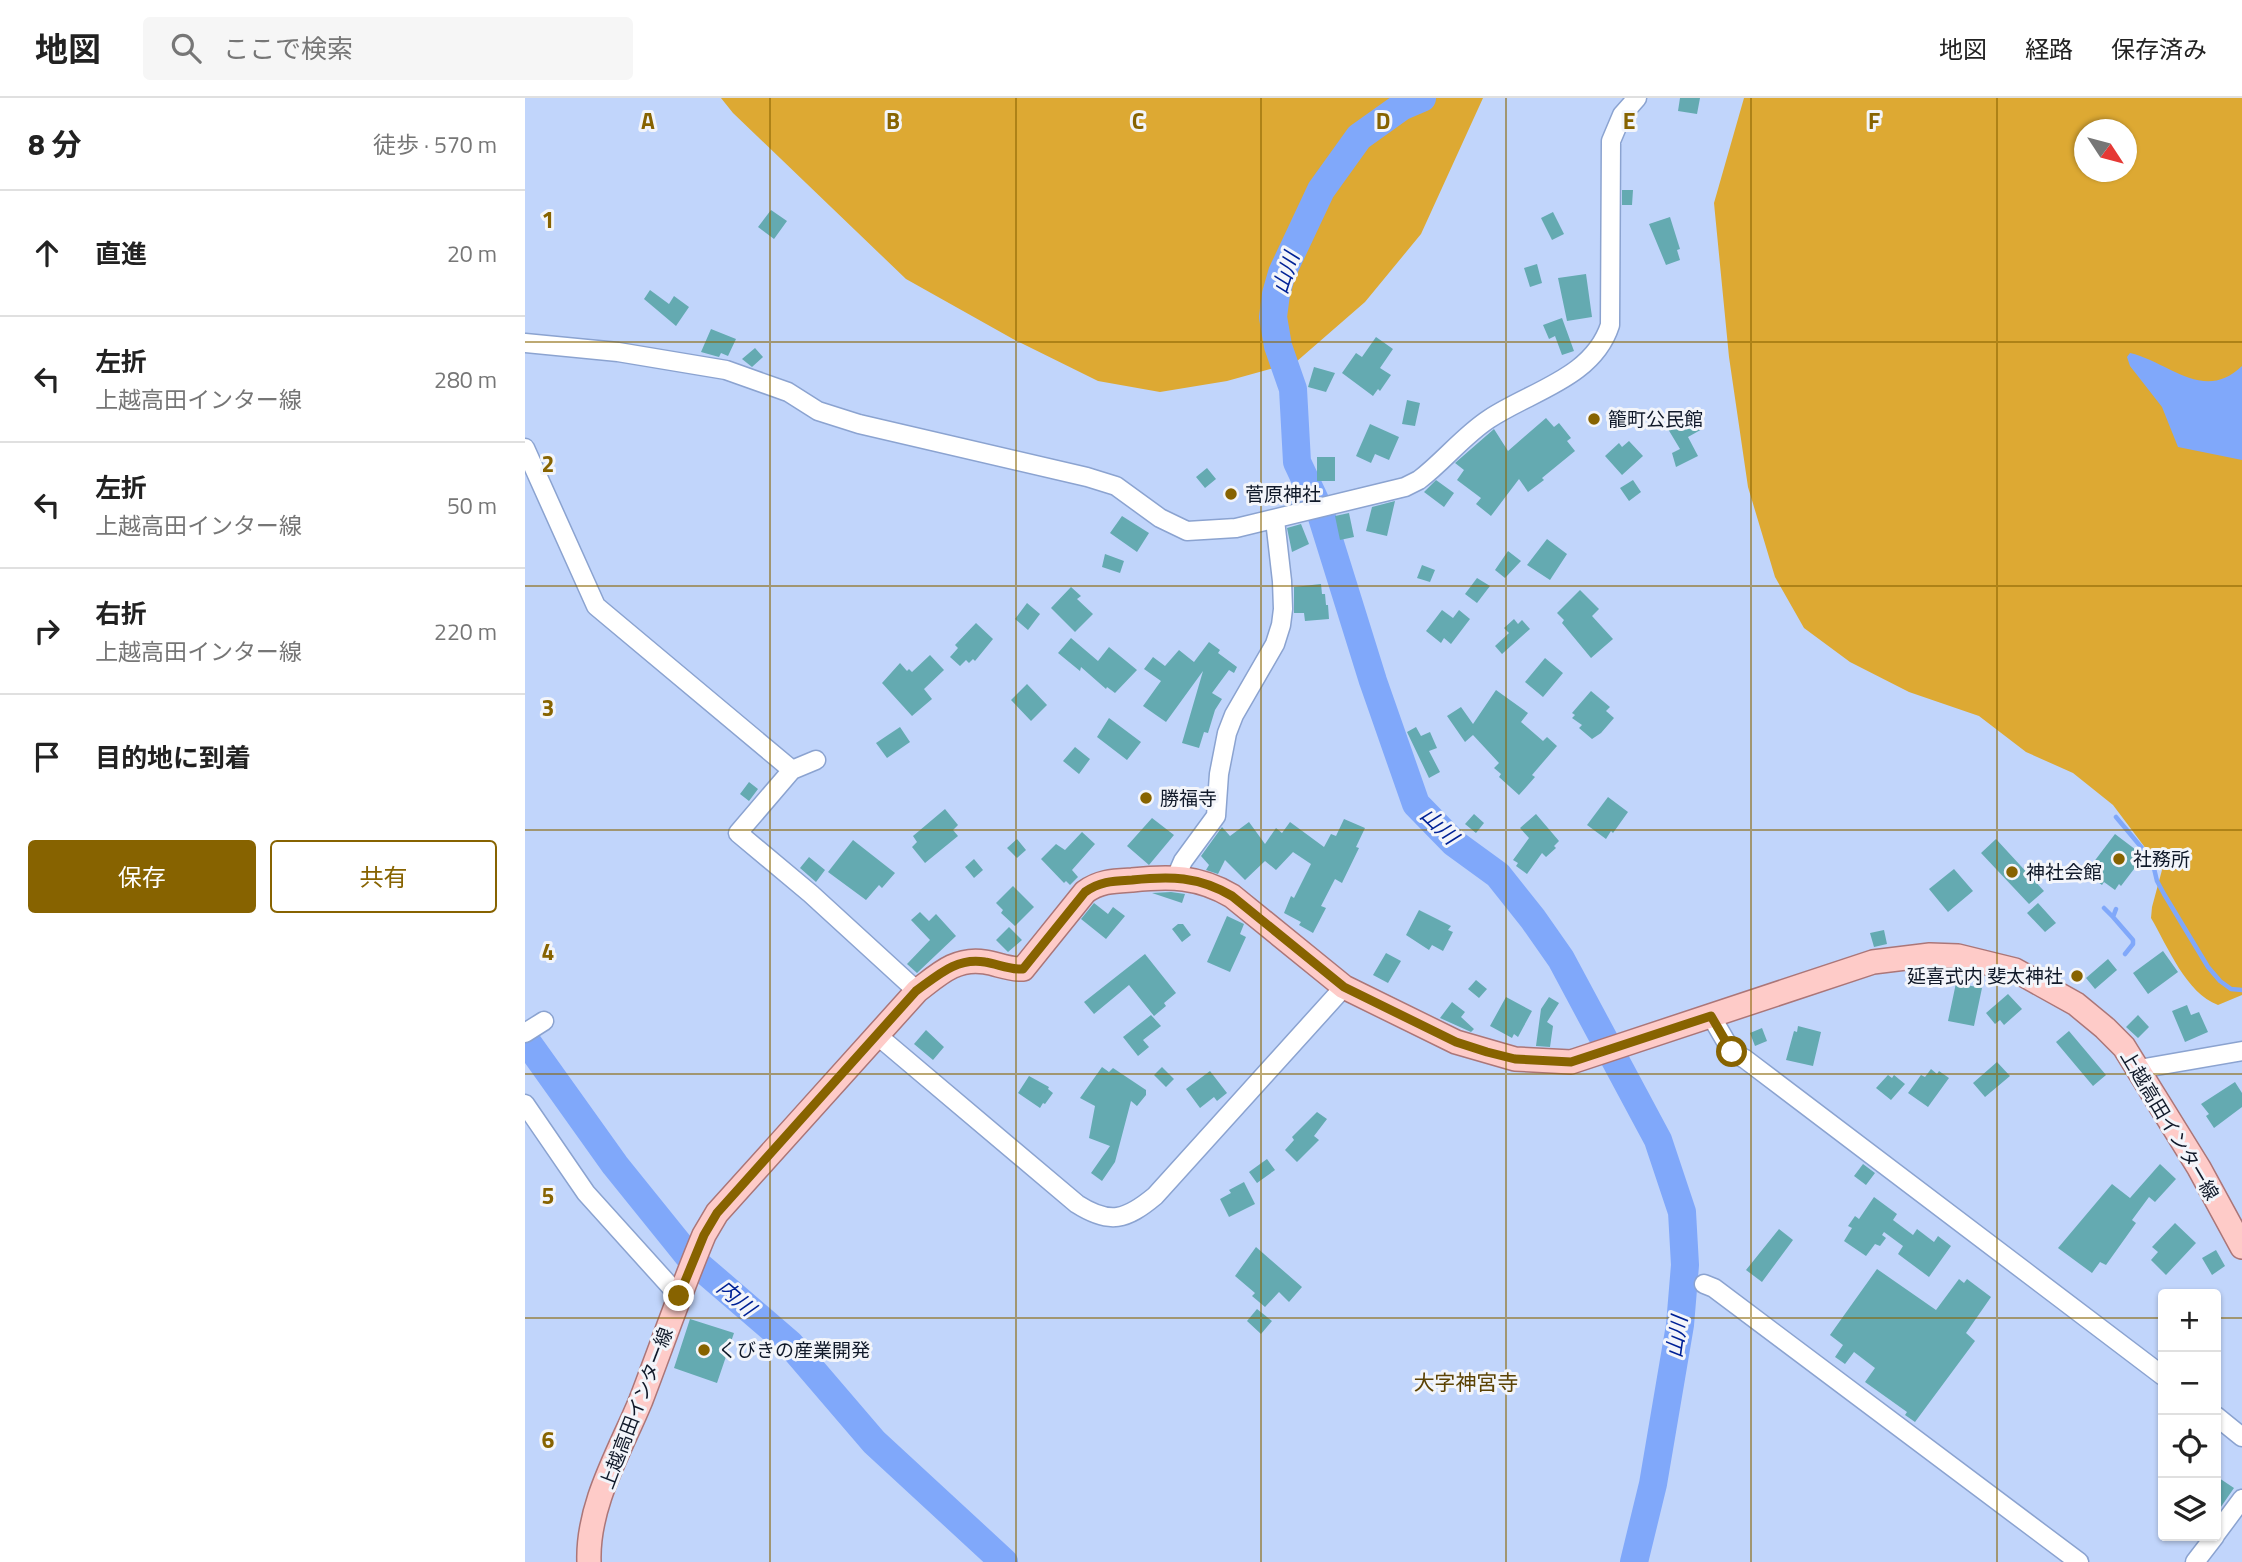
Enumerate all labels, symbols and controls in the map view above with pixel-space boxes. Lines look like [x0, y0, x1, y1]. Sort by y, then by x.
search box [143, 17, 633, 80]
text: 地図 [35, 24, 101, 74]
icon: search [167, 29, 205, 67]
text: ここで検索 [223, 29, 353, 68]
text: 地図 [1939, 31, 1987, 67]
text: 経路 [2025, 31, 2073, 67]
text: 保存済み [2111, 31, 2207, 67]
text: A [641, 103, 655, 138]
text: B [886, 103, 900, 138]
text: C [1132, 103, 1144, 138]
text: D [1376, 103, 1390, 138]
text: E [1623, 103, 1635, 138]
text: F [1868, 103, 1880, 138]
north arrow [2074, 119, 2137, 182]
text: 8 分 [28, 121, 81, 167]
text: 徒歩 · 570 m [373, 127, 497, 162]
text: 1 [542, 202, 554, 237]
icon: ahead [28, 234, 66, 272]
text: 直進 [95, 234, 147, 273]
text: 20 m [447, 236, 497, 271]
water label: 山川 [1263, 246, 1307, 298]
text: 左折 [95, 342, 147, 381]
icon: left [28, 360, 66, 398]
text: 280 m [434, 362, 497, 397]
text: 上越高田インター線 [95, 382, 302, 417]
place label: 籠町公民館 [1608, 404, 1703, 433]
marker: 籠町公民館 [1586, 411, 1602, 427]
text: 2 [542, 446, 554, 481]
text: 左折 [95, 468, 147, 507]
place label: 菅原神社 [1245, 479, 1321, 508]
icon: left [28, 486, 66, 524]
marker: 菅原神社 [1223, 486, 1239, 502]
text: 50 m [447, 488, 497, 523]
text: 上越高田インター線 [95, 508, 302, 543]
text: 右折 [95, 594, 147, 633]
icon: right [28, 612, 66, 650]
text: 220 m [434, 614, 497, 649]
text: 上越高田インター線 [95, 634, 302, 669]
text: 3 [542, 690, 554, 725]
icon: arrive [28, 738, 66, 776]
text: 目的地に到着 [95, 738, 251, 777]
place label: 勝福寺 [1160, 783, 1217, 812]
marker: 勝福寺 [1138, 790, 1154, 806]
water label: 山川 [1413, 799, 1467, 853]
button: 保存 [28, 840, 256, 913]
button: 共有 [270, 840, 497, 913]
place label: 社務所 [2133, 844, 2190, 873]
marker: 社務所 [2111, 851, 2127, 867]
place label: 神社会館 [2026, 857, 2102, 886]
marker: 神社会館 [2004, 864, 2020, 880]
text: 4 [542, 934, 554, 969]
place label: 延喜式内 斐太神社 [1907, 961, 2063, 990]
marker: 延喜式内 斐太神社 [2069, 968, 2085, 984]
route start [1716, 1036, 1747, 1067]
street label: 上越高田インター線 [2114, 1044, 2227, 1206]
text: 5 [542, 1178, 554, 1213]
water label: 内川 [710, 1271, 765, 1324]
route end [663, 1280, 694, 1311]
map controls [2158, 1289, 2221, 1541]
button: + [2158, 1289, 2221, 1352]
water label: 山川 [1657, 1312, 1695, 1360]
street label: 上越高田インター線 [591, 1323, 680, 1493]
place label: くびきの産業開発 [718, 1335, 870, 1364]
marker: くびきの産業開発 [696, 1342, 712, 1358]
button: − [2158, 1352, 2221, 1415]
district label: 大字神宮寺 [1414, 1366, 1519, 1398]
button: locate [2158, 1415, 2221, 1478]
text: 6 [542, 1422, 555, 1457]
button: layers [2158, 1478, 2221, 1541]

